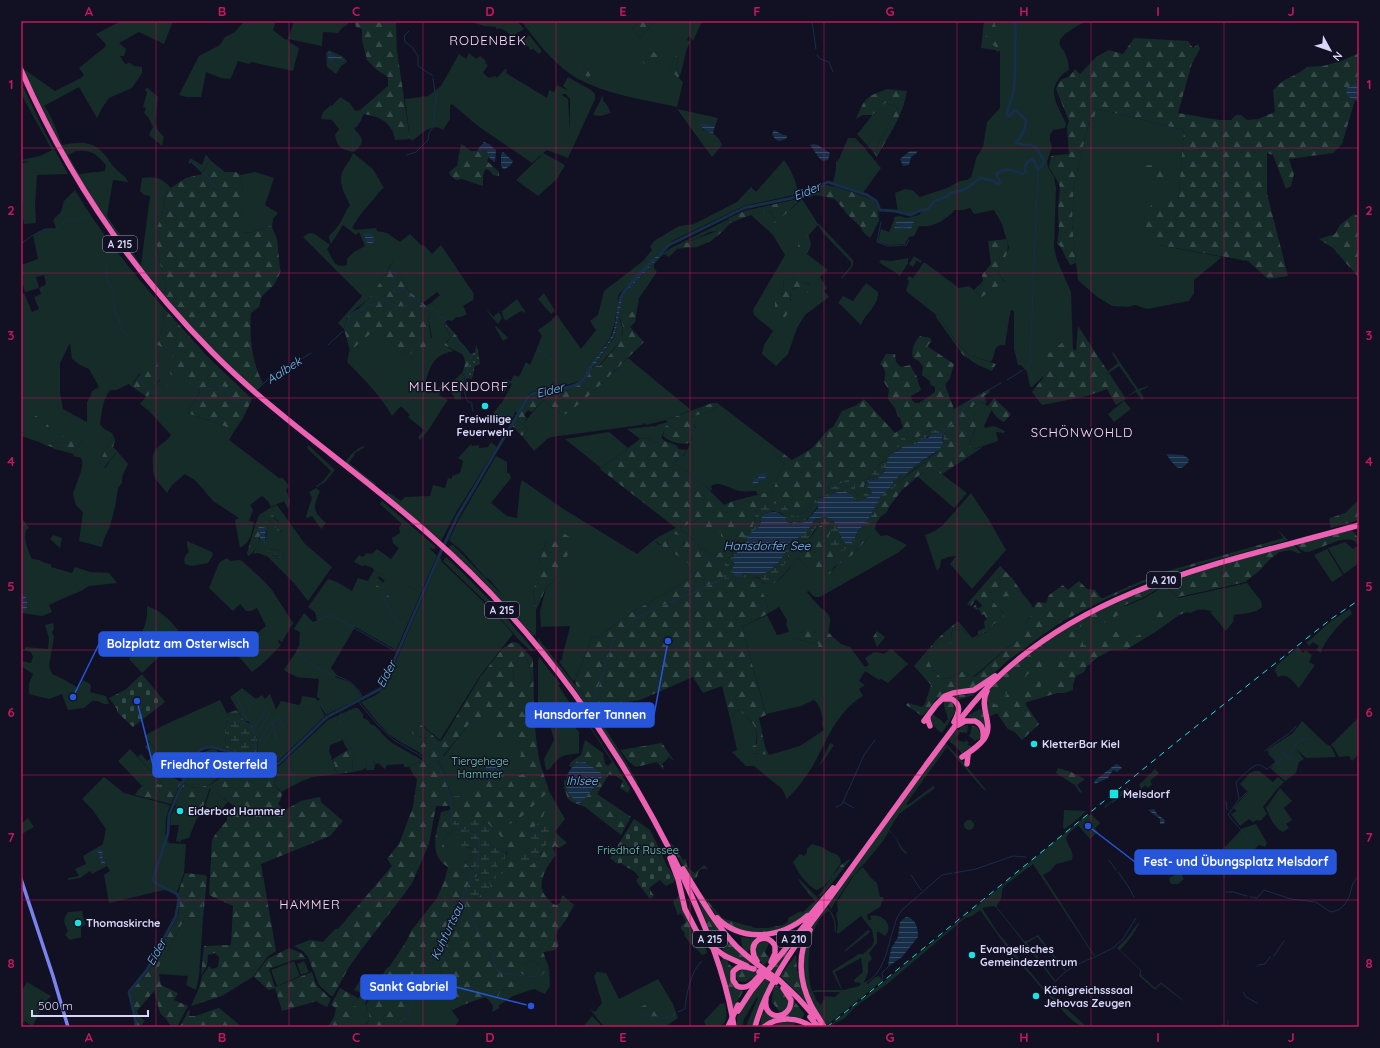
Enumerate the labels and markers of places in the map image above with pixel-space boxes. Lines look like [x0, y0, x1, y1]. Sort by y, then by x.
marker: Freiwillige Feuerwehr [480, 401, 490, 411]
place label: Freiwillige Feuerwehr [457, 412, 514, 439]
callout: Bolzplatz am Osterwisch [99, 632, 258, 656]
callout: Hansdorfer Tannen [526, 703, 654, 727]
place label: KletterBar Kiel [1042, 737, 1120, 751]
marker: KletterBar Kiel [1029, 739, 1039, 749]
callout: Friedhof Osterfeld [153, 753, 276, 777]
place label: Melsdorf [1123, 787, 1170, 801]
marker: Melsdorf [1108, 788, 1120, 800]
place label: Eiderbad Hammer [188, 804, 285, 818]
marker: Eiderbad Hammer [175, 806, 185, 816]
callout: Fest- und Übungsplatz Melsdorf [1135, 850, 1336, 874]
place label: Thomaskirche [86, 916, 161, 930]
marker: Thomaskirche [73, 918, 83, 928]
place label: Evangelisches Gemeindezentrum [980, 942, 1077, 969]
marker: Evangelisches Gemeindezentrum [967, 950, 977, 960]
callout: Sankt Gabriel [361, 975, 456, 999]
place label: Königreichsssaal Jehovas Zeugen [1044, 983, 1133, 1010]
marker: Königreichsssaal Jehovas Zeugen [1031, 991, 1041, 1001]

